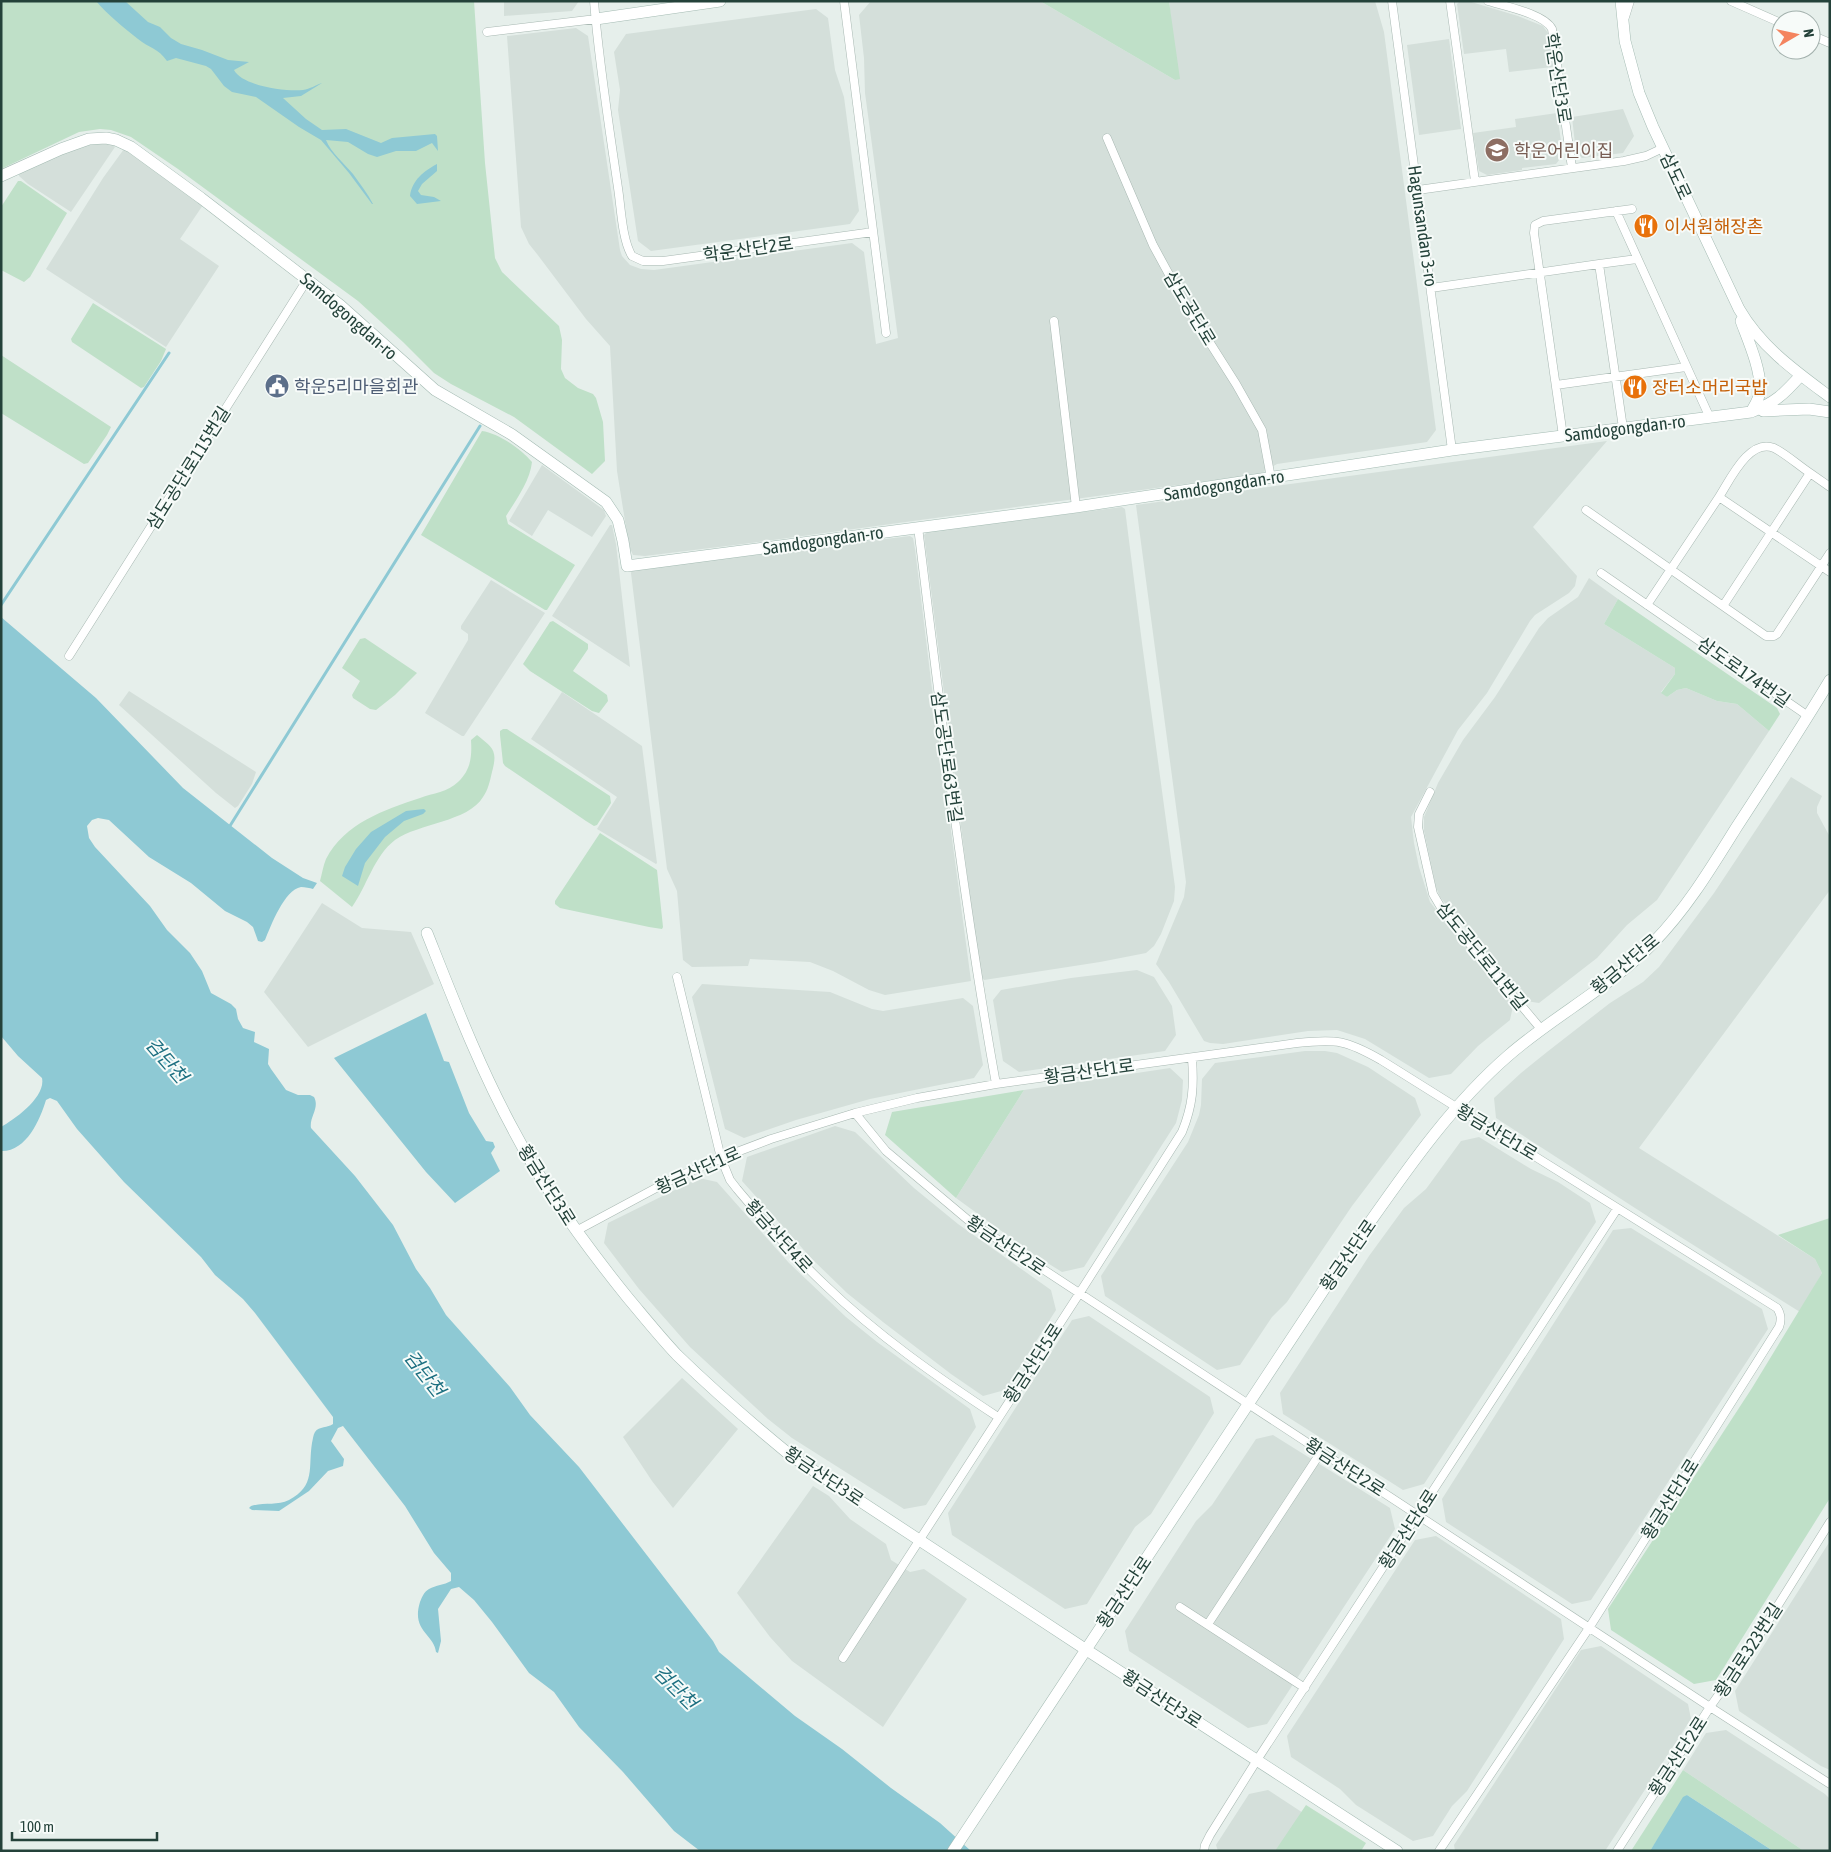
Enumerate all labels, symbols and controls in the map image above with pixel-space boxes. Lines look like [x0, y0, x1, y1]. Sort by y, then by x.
north arrow [1771, 10, 1821, 60]
text: N [1800, 28, 1817, 38]
street label: 학운산단3로 [1540, 31, 1576, 125]
school or university icon: 학운어린이집 [1484, 137, 1510, 163]
place label: 학운어린이집 [1514, 140, 1613, 161]
street label: 삼도로 [1656, 149, 1696, 203]
street label: Hagunsandan 3-ro [1404, 164, 1442, 288]
restaurant icon: 이서원해장촌 [1633, 213, 1659, 239]
place label: 이서원해장촌 [1664, 216, 1763, 237]
street label: 학운산단2로 [701, 232, 795, 266]
street label: 삼도공단로 [1160, 267, 1220, 349]
street label: Samdogongdan-ro [296, 268, 402, 364]
public building icon: 학운5리마을회관 [264, 373, 290, 399]
restaurant icon: 장터소머리국밥 [1622, 374, 1648, 400]
place label: 학운5리마을회관 [294, 376, 419, 397]
place label: 장터소머리국밥 [1652, 377, 1768, 398]
street label: 삼도공단로115번길 [142, 403, 234, 533]
street label: Samdogongdan-ro [1563, 410, 1687, 446]
street label: Samdogongdan-ro [1162, 465, 1286, 505]
street label: Samdogongdan-ro [761, 521, 885, 559]
street label: 삼도로174번길 [1694, 632, 1794, 712]
street label: 삼도공단로63번길 [927, 690, 967, 824]
street label: 삼도공단로11번길 [1432, 898, 1532, 1014]
street label: 황금산단로 [1587, 929, 1663, 999]
water label: 검단천 [141, 1033, 193, 1088]
street label: 황금산단1로 [1042, 1054, 1136, 1088]
street label: 황금산단1로 [1452, 1099, 1542, 1165]
street label: 황금산단3로 [514, 1141, 580, 1229]
street label: 황금산단1로 [652, 1142, 744, 1198]
street label: 황금산단4로 [741, 1195, 817, 1277]
street label: 황금산단2로 [962, 1211, 1050, 1279]
street label: 황금산단로 [1316, 1215, 1380, 1295]
street label: 황금산단5로 [999, 1319, 1067, 1407]
water label: 검단천 [400, 1346, 451, 1402]
street label: 황금산단2로 [1301, 1433, 1389, 1501]
street label: 황금산단3로 [780, 1442, 868, 1510]
street label: 황금산단1로 [1637, 1455, 1703, 1543]
street label: 황금산단6로 [1374, 1485, 1442, 1573]
street label: 황금산단로 [1092, 1552, 1156, 1632]
street label: 황금로323번길 [1710, 1599, 1786, 1701]
water label: 검단천 [650, 1661, 703, 1714]
street label: 황금산단3로 [1118, 1665, 1206, 1733]
street label: 황금산단2로 [1644, 1712, 1712, 1800]
scale bar [12, 1810, 158, 1842]
text: 100 m [20, 1818, 54, 1835]

